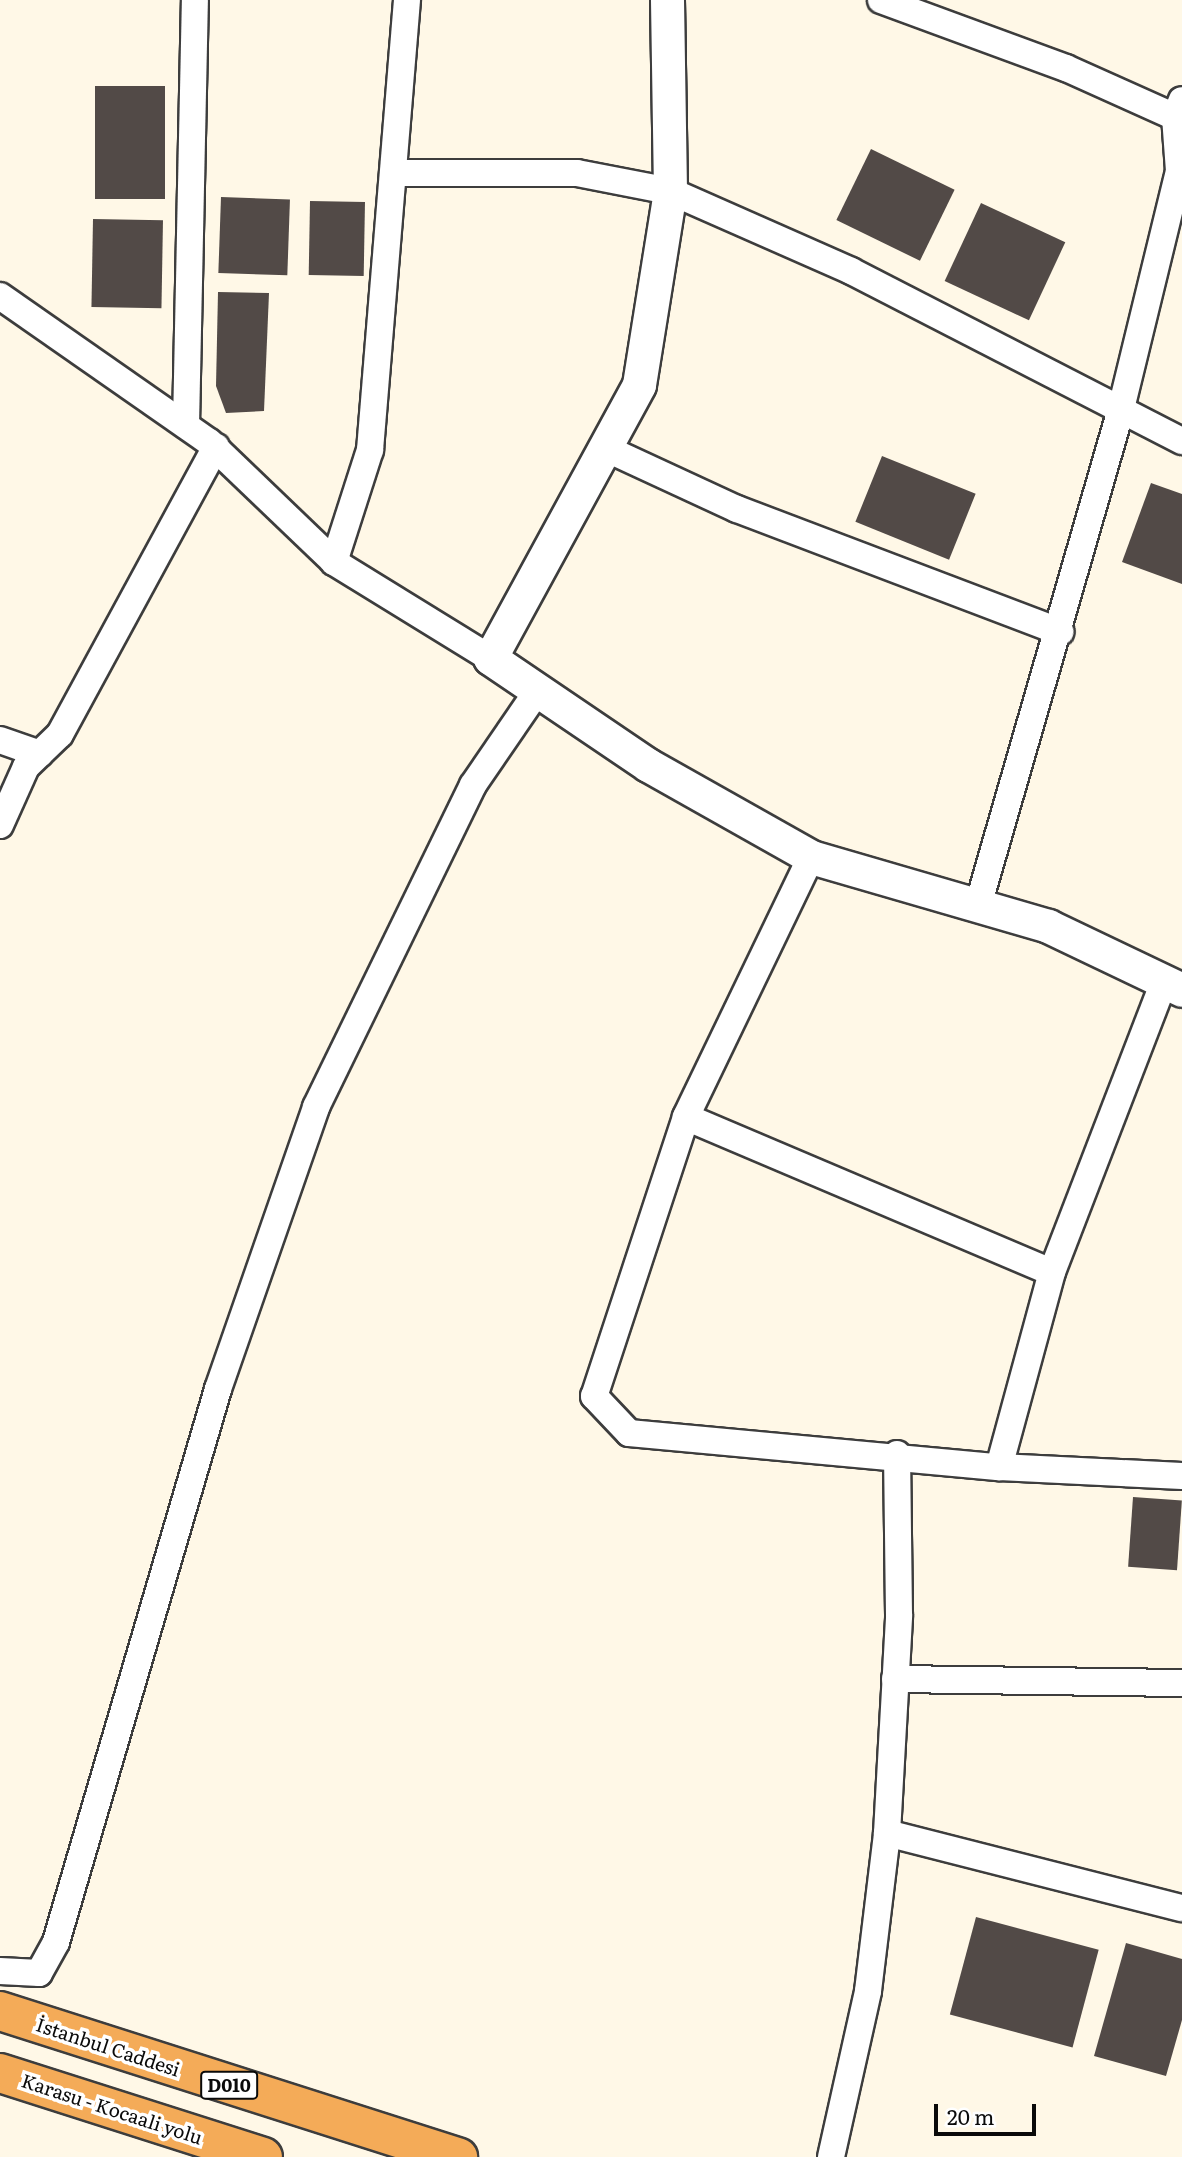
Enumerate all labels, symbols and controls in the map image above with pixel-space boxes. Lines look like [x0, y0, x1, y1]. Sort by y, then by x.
street label: İstanbul Caddesi [33, 2013, 183, 2081]
street label: Karasu - Kocaali yolu [19, 2069, 205, 2149]
road number: D010 [199, 2070, 259, 2099]
scale bar [937, 2090, 1038, 2134]
text: 20 m [947, 2100, 994, 2131]

